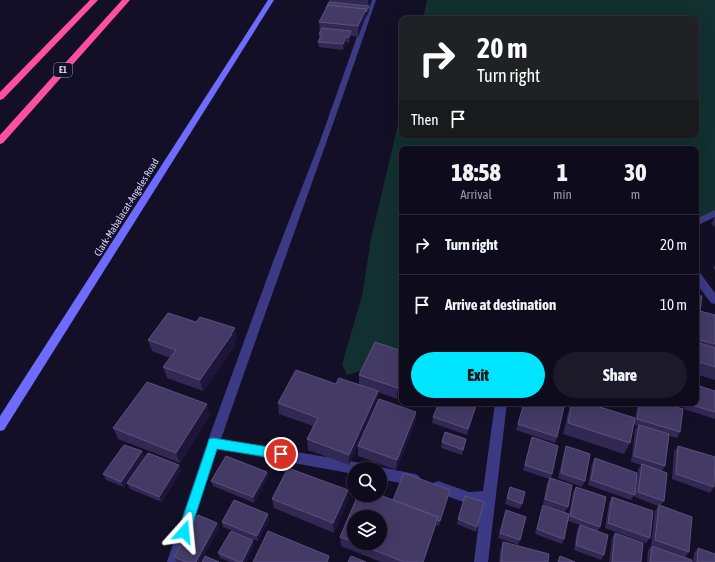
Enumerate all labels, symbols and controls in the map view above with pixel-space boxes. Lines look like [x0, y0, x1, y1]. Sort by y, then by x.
icon: right [411, 32, 463, 84]
text: 20 m [477, 32, 527, 64]
road number: E1 [54, 63, 72, 77]
text: Turn right [477, 65, 540, 86]
icon: arrive [447, 108, 469, 130]
text: Then [411, 111, 439, 128]
street label: Clark-Mabalacat-Angeles Road [92, 156, 161, 258]
text: 18:58 [451, 159, 501, 186]
text: 1 [557, 159, 568, 186]
text: 30 [624, 159, 647, 186]
text: Arrival [460, 187, 492, 202]
text: min [553, 187, 572, 202]
text: m [631, 187, 640, 202]
icon: right [411, 234, 433, 256]
text: Turn right [445, 236, 498, 253]
text: 20 m [660, 236, 687, 253]
icon: arrive [411, 294, 433, 316]
text: Arrive at destination [445, 296, 556, 313]
text: 10 m [660, 296, 687, 313]
button: Exit [411, 352, 545, 398]
button: Share [553, 352, 687, 398]
pin [264, 437, 298, 471]
icon: arrive [270, 443, 292, 465]
map controls [347, 462, 387, 550]
button: search [347, 462, 387, 502]
button: layers [347, 510, 387, 550]
position arrow [163, 511, 205, 553]

